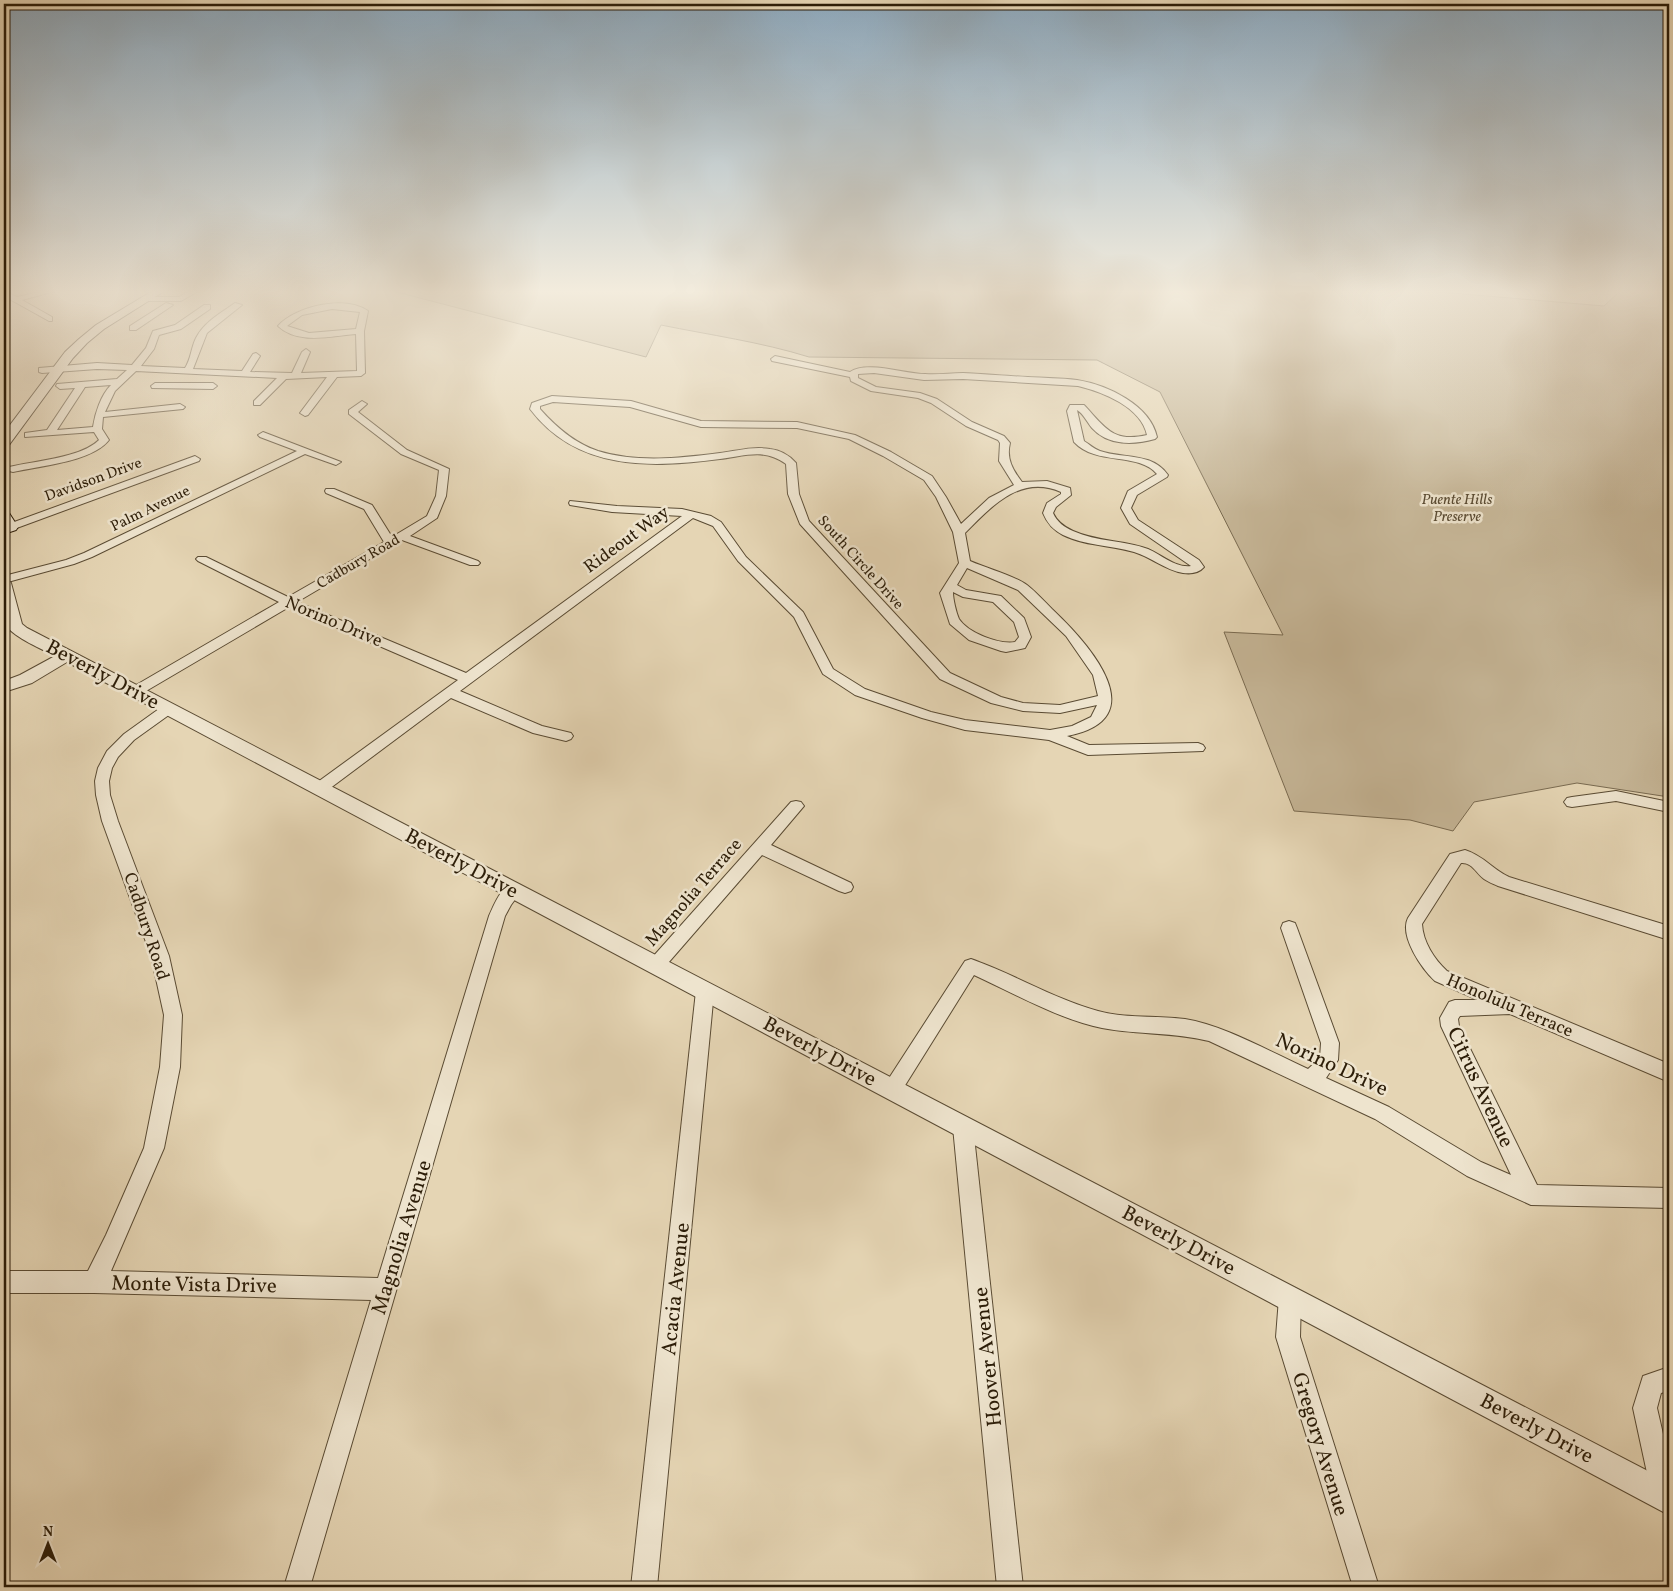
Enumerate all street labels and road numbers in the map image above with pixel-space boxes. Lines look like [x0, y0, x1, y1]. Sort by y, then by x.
street label: Davidson Drive [42, 453, 145, 508]
street label: Palm Avenue [107, 481, 194, 538]
street label: Rideout Way [579, 500, 675, 580]
street label: South Circle Drive [812, 511, 908, 615]
street label: Cadbury Road [313, 530, 404, 595]
street label: Norino Drive [281, 591, 386, 654]
street label: Beverly Drive [40, 633, 164, 717]
street label: Beverly Drive [399, 822, 523, 906]
street label: Magnolia Terrace [640, 833, 748, 953]
street label: Cadbury Road [116, 869, 175, 984]
street label: Honolulu Terrace [1442, 968, 1577, 1044]
street label: Beverly Drive [757, 1010, 881, 1094]
street label: Citrus Avenue [1439, 1023, 1520, 1153]
street label: Norino Drive [1270, 1027, 1392, 1104]
street label: Magnolia Avenue [365, 1157, 440, 1318]
street label: Beverly Drive [1116, 1199, 1240, 1283]
street label: Acacia Avenue [655, 1221, 698, 1357]
street label: Monte Vista Drive [111, 1270, 277, 1301]
street label: Hoover Avenue [967, 1285, 1010, 1428]
street label: Gregory Avenue [1284, 1369, 1355, 1520]
street label: Beverly Drive [1474, 1387, 1598, 1471]

